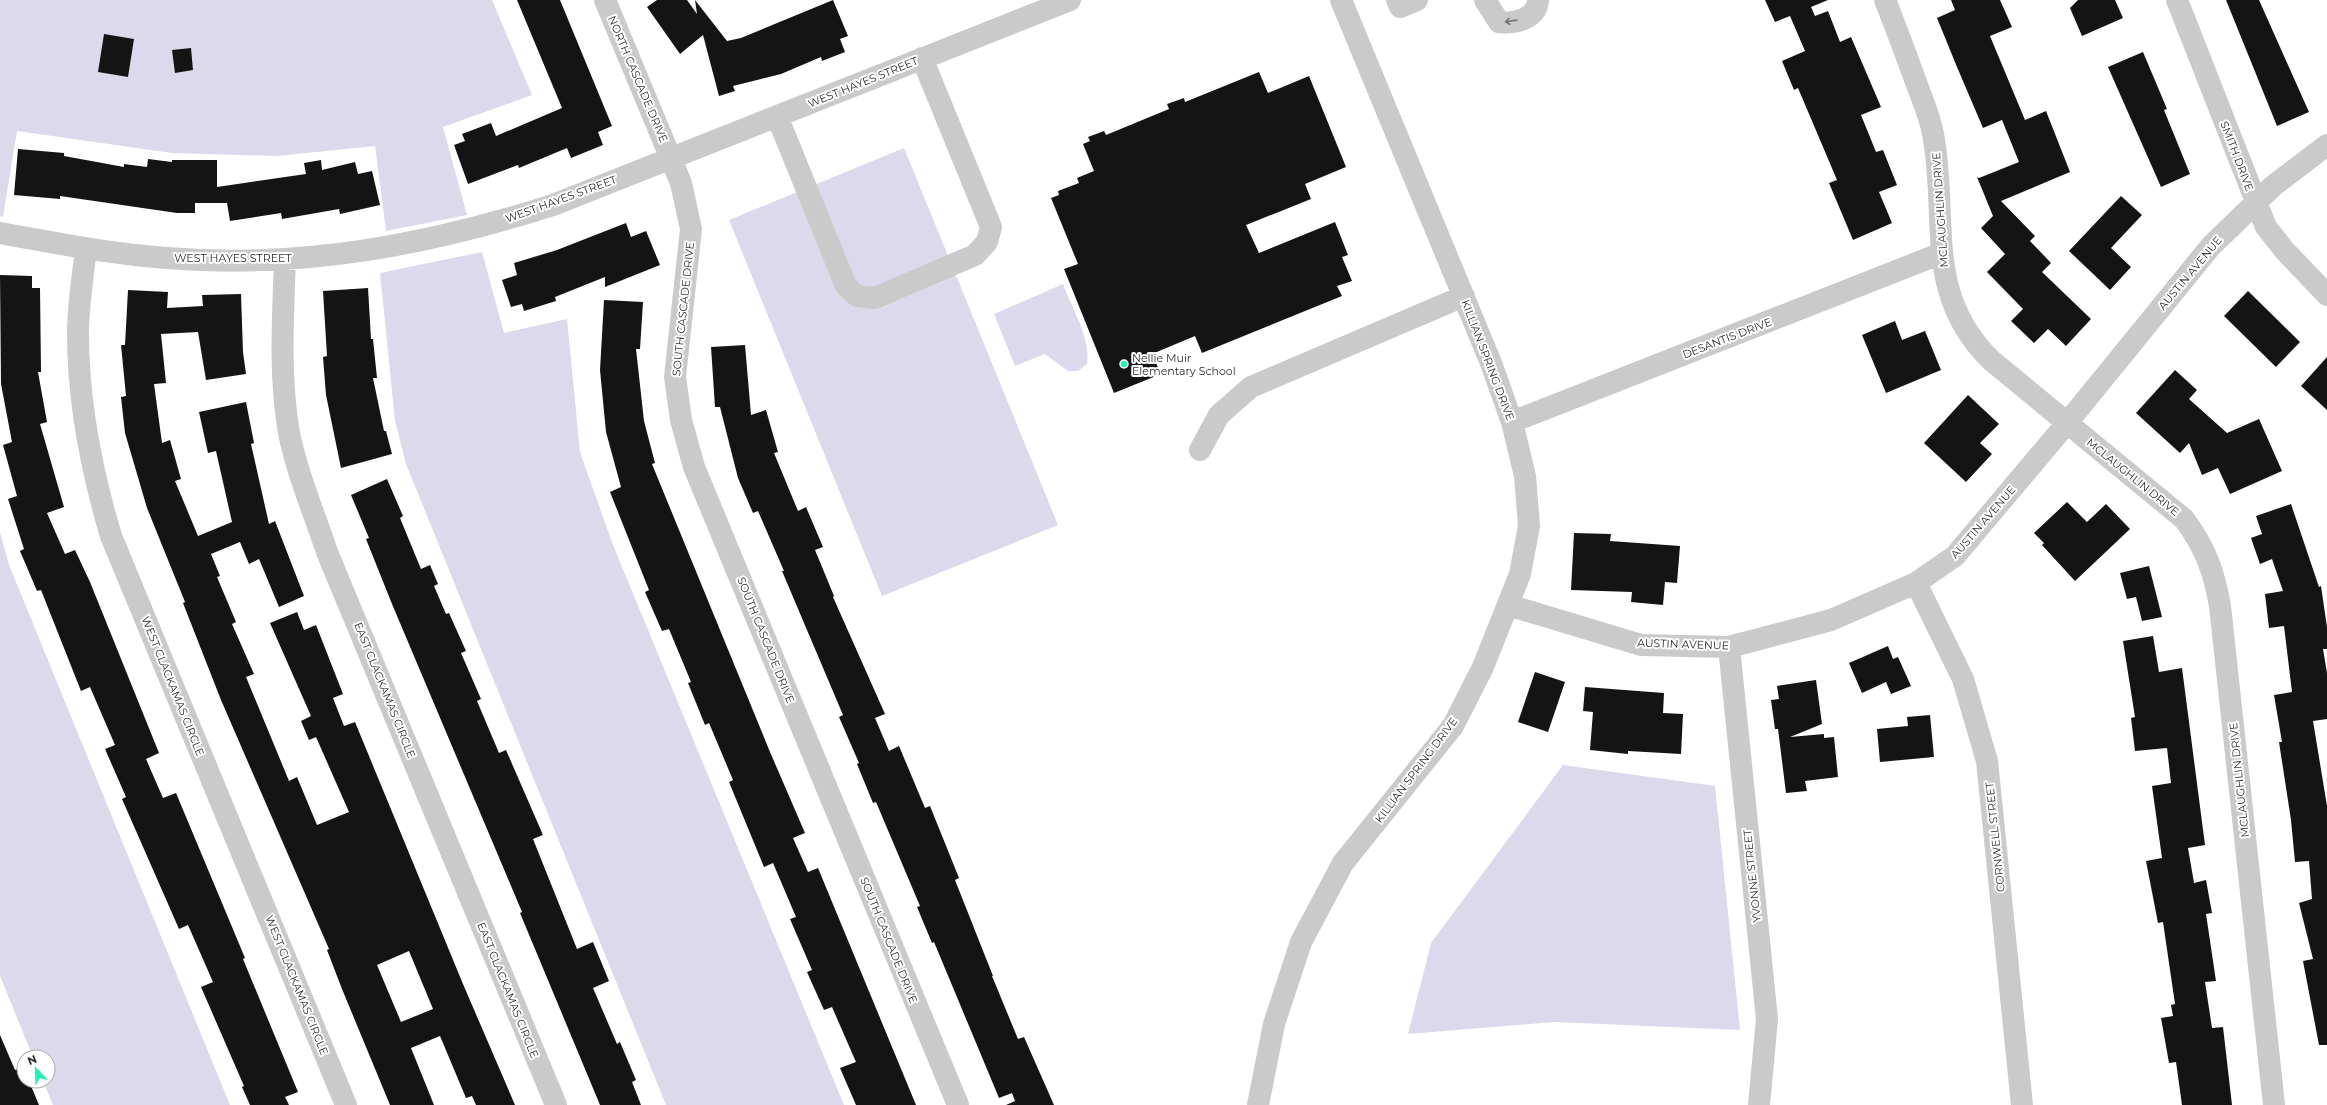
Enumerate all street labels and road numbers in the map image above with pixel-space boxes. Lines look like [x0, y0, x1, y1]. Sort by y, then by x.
street label: NORTH CASCADE DRIVE [605, 14, 671, 144]
street label: WEST HAYES STREET [806, 53, 921, 110]
street label: SMITH DRIVE [2217, 119, 2257, 193]
street label: MCLAUGHLIN DRIVE [1929, 152, 1951, 268]
street label: WEST HAYES STREET [503, 172, 619, 226]
street label: AUSTIN AVENUE [2155, 233, 2225, 313]
street label: SOUTH CASCADE DRIVE [669, 241, 697, 377]
street label: WEST HAYES STREET [174, 251, 292, 265]
street label: KILLIAN SPRING DRIVE [1458, 298, 1518, 422]
street label: DESANTIS DRIVE [1680, 315, 1774, 361]
street label: MCLAUGHLIN DRIVE [2084, 435, 2182, 519]
street label: AUSTIN AVENUE [1948, 483, 2018, 561]
street label: SOUTH CASCADE DRIVE [734, 575, 798, 705]
street label: WEST CLACKAMAS CIRCLE [139, 614, 207, 758]
street label: EAST CLACKAMAS CIRCLE [351, 620, 419, 760]
street label: AUSTIN AVENUE [1637, 635, 1729, 653]
street label: KILLIAN SPRING DRIVE [1372, 715, 1460, 825]
street label: MCLAUGHLIN DRIVE [2226, 722, 2252, 838]
street label: CORNWELL STREET [1982, 781, 2008, 893]
street label: YVONNE STREET [1740, 828, 1764, 923]
street label: SOUTH CASCADE DRIVE [857, 875, 921, 1005]
street label: WEST CLACKAMAS CIRCLE [263, 913, 331, 1057]
street label: EAST CLACKAMAS CIRCLE [474, 920, 542, 1060]

